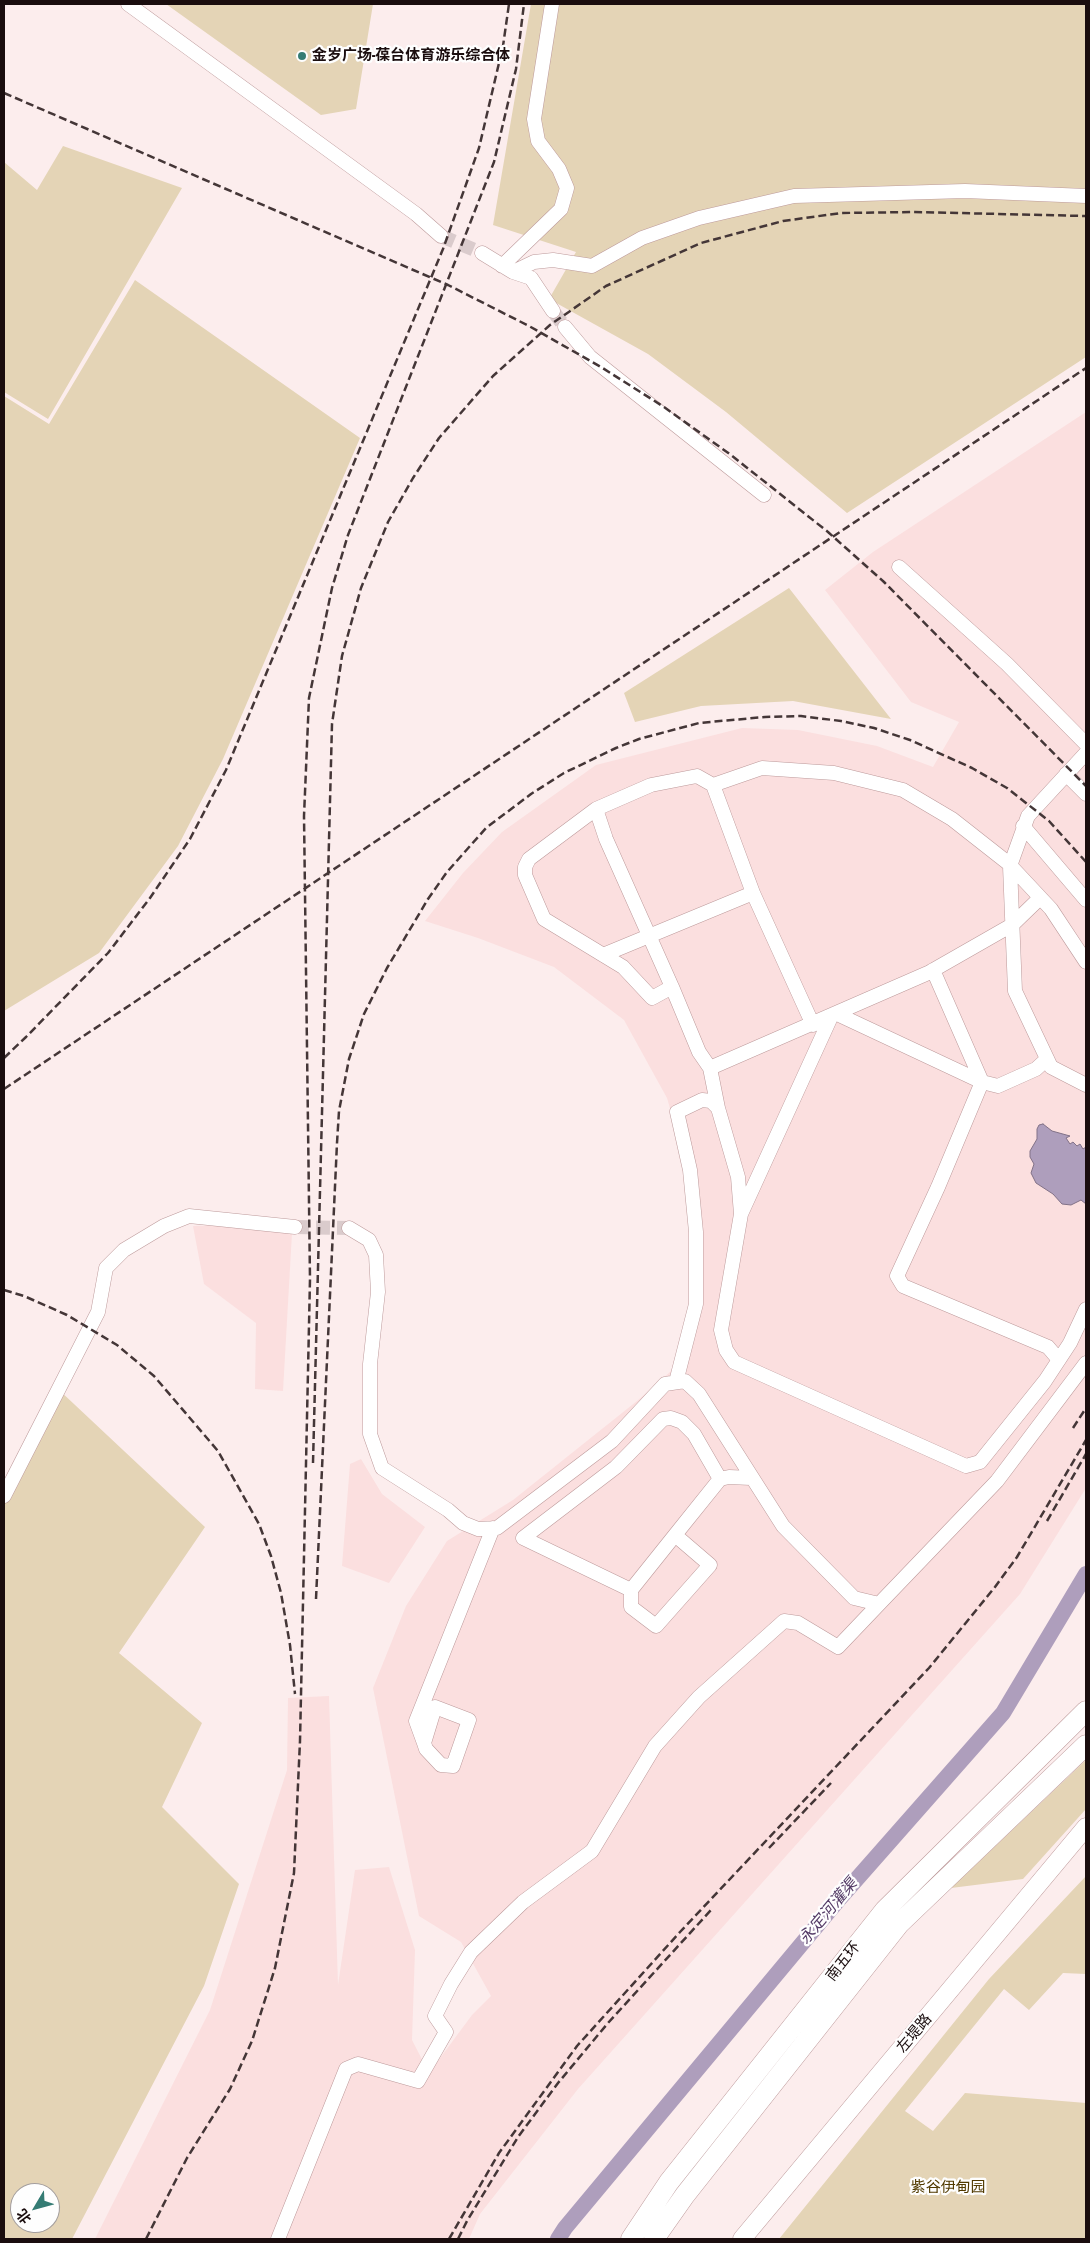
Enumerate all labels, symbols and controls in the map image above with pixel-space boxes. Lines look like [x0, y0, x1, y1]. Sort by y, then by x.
place label: 金岁广场-葆台体育游乐综合体 [312, 47, 510, 65]
marker: 金岁广场-葆台体育游乐综合体 [296, 50, 308, 62]
water label: 永定河灌渠 [796, 1875, 862, 1949]
street label: 南五环 [823, 1939, 865, 1985]
street label: 左堤路 [894, 2011, 936, 2057]
park label: 紫谷伊甸园 [911, 2179, 985, 2197]
north arrow [10, 2183, 60, 2233]
text: 北 [12, 2205, 36, 2228]

